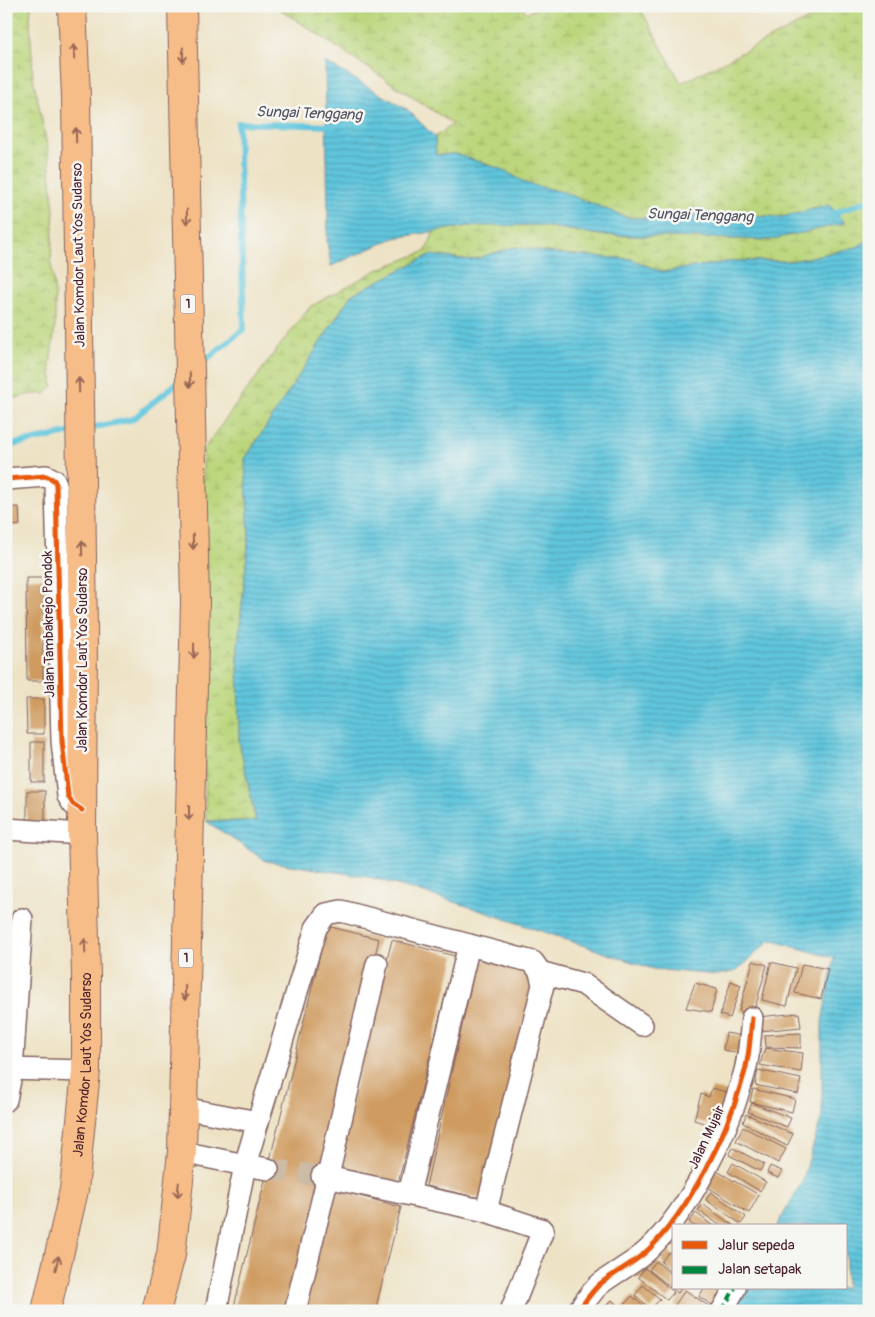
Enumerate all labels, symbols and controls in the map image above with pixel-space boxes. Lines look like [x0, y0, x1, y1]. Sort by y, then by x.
one-way arrow [69, 44, 79, 60]
one-way arrow [178, 46, 188, 63]
water label: Sungai Tenggang [256, 102, 364, 125]
one-way arrow [71, 128, 81, 144]
street label: Jalan Komdor Laut Yos Sudarso [68, 162, 89, 347]
water label: Sungai Tenggang [647, 204, 755, 227]
one-way arrow [182, 209, 191, 225]
road number: 1 [180, 294, 196, 314]
one-way arrow [185, 372, 195, 388]
one-way arrow [75, 378, 84, 394]
one-way arrow [189, 534, 198, 550]
one-way arrow [77, 540, 87, 556]
street label: Jalan Tambakrejo Pondok [39, 550, 58, 698]
street label: Jalan Komdor Laut Yos Sudarso [74, 567, 91, 752]
one-way arrow [189, 642, 198, 658]
one-way arrow [185, 805, 194, 821]
one-way arrow [81, 938, 90, 954]
road number: 1 [178, 948, 194, 968]
street label: Jalan Komdor Laut Yos Sudarso [69, 972, 95, 1158]
one-way arrow [180, 984, 190, 1001]
street label: Jalan Mujair [684, 1103, 729, 1172]
one-way arrow [173, 1182, 183, 1198]
legend [672, 1224, 848, 1290]
text: Jalur sepeda [718, 1236, 795, 1255]
one-way arrow [53, 1256, 62, 1272]
text: Jalan setapak [718, 1260, 802, 1279]

